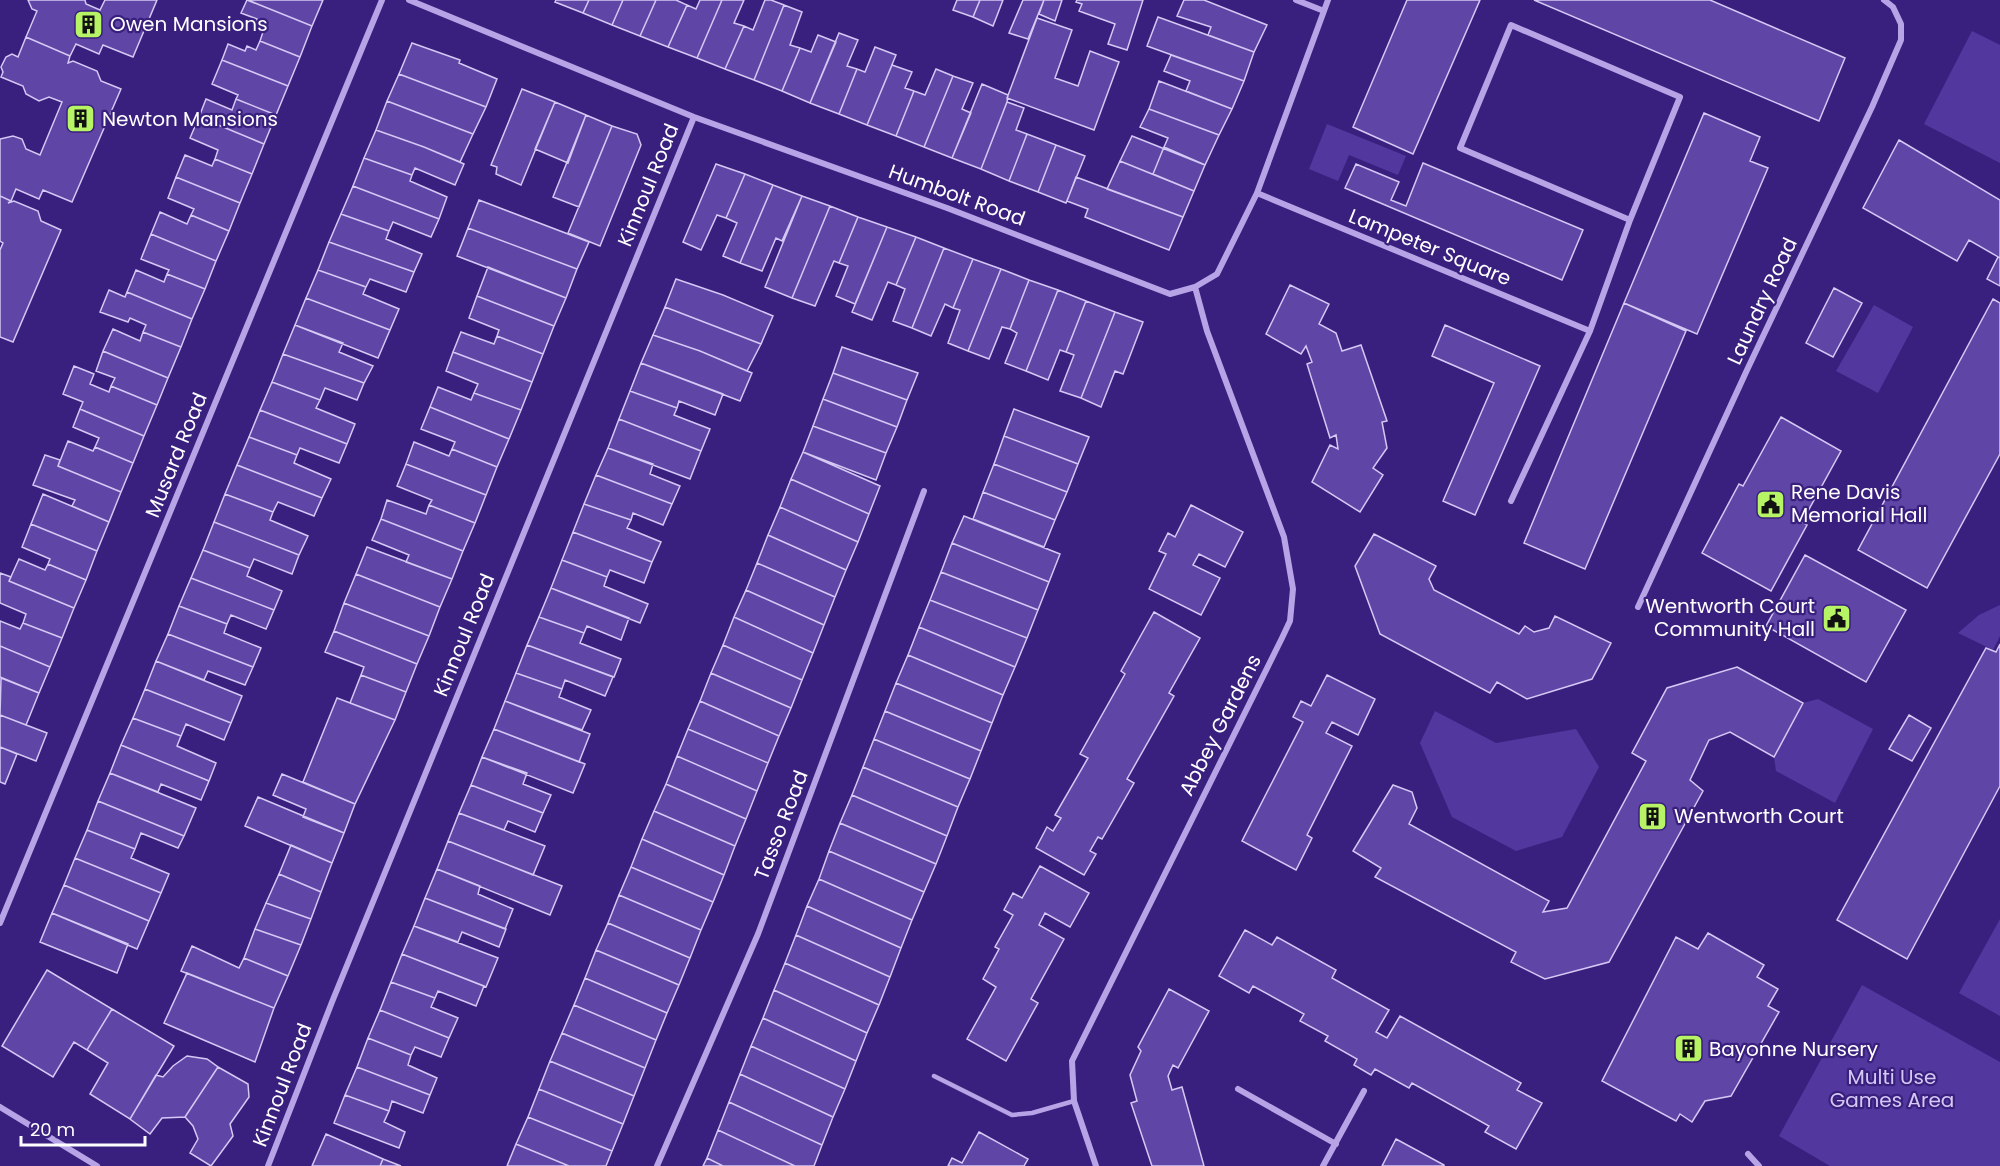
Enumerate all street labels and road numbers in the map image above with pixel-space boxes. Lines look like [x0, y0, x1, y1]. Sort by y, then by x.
street label: Kinnoul Road [611, 119, 685, 251]
street label: Humbolt Road [885, 157, 1029, 233]
street label: Lampeter Square [1345, 202, 1515, 292]
street label: Laundry Road [1720, 233, 1804, 369]
street label: Musard Road [138, 388, 214, 522]
street label: Kinnoul Road [427, 569, 501, 701]
street label: Abbey Gardens [1172, 649, 1268, 801]
street label: Tasso Road [747, 766, 815, 884]
street label: Kinnoul Road [246, 1019, 318, 1151]

